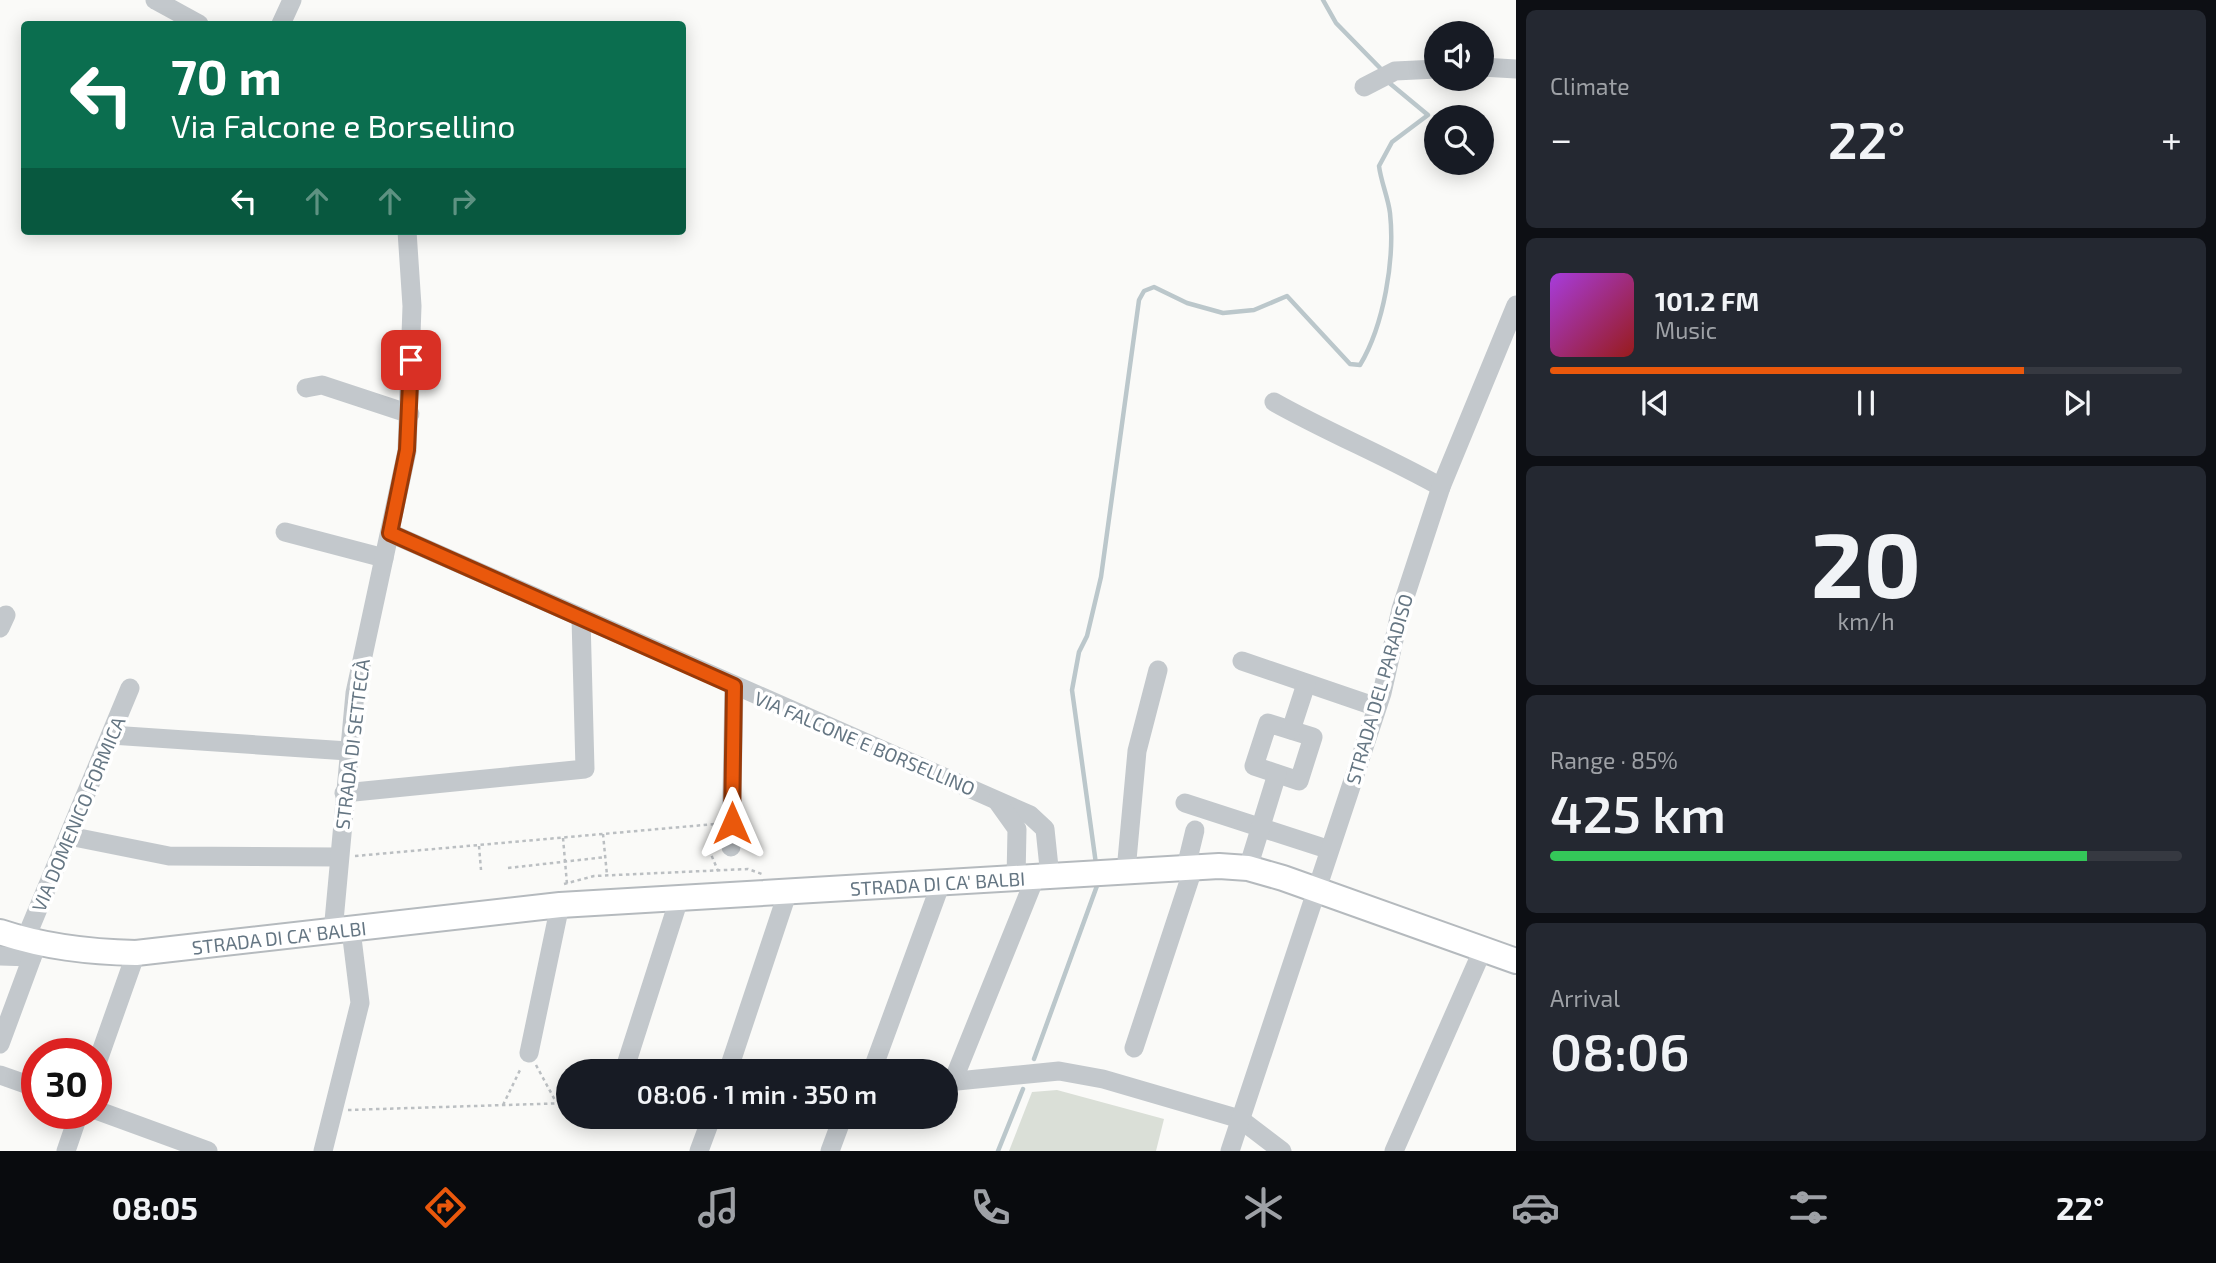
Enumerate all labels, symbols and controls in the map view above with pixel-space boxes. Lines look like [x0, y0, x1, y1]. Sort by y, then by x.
map controls [1424, 21, 1494, 175]
button: sound [1424, 21, 1494, 91]
text: 70 m [171, 46, 282, 105]
icon: left [56, 49, 147, 140]
text: Climate [1550, 72, 1630, 100]
button: search [1424, 105, 1494, 175]
text: Via Falcone e Borsellino [171, 106, 516, 144]
text: 22° [1828, 107, 1906, 169]
text: − [1550, 115, 1572, 161]
text: + [2161, 115, 2182, 161]
icon: left [225, 182, 263, 220]
icon: ahead [298, 182, 336, 220]
icon: ahead [371, 182, 409, 220]
icon: right [444, 182, 482, 220]
text: 101.2 FM [1655, 285, 1759, 316]
text: Music [1655, 316, 1717, 344]
pin [381, 330, 441, 390]
icon: arrive [392, 341, 430, 379]
icon: previous [1636, 384, 1674, 422]
icon: pause [1847, 384, 1885, 422]
icon: next [2058, 384, 2096, 422]
text: 20 [1811, 507, 1921, 616]
street label: STRADA DEL PARADISO [1341, 591, 1417, 787]
text: km/h [1837, 607, 1895, 635]
street label: STRADA DI SETTECÀ [330, 657, 374, 831]
street label: VIA FALCONE E BORSELLINO [751, 686, 979, 800]
street label: VIA DOMENICO FORMICA [26, 713, 130, 915]
text: Range · 85% [1550, 746, 1678, 774]
text: 425 km [1550, 781, 1726, 843]
position arrow [695, 786, 769, 860]
street label: STRADA DI CA' BALBI [849, 866, 1026, 899]
street label: STRADA DI CA' BALBI [190, 916, 367, 958]
text: Arrival [1550, 984, 1620, 1012]
text: 08:06 [1550, 1019, 1690, 1081]
speed limit sign: 30 [21, 1038, 112, 1129]
text: 08:06 · 1 min · 350 m [637, 1078, 877, 1109]
icon: directions [421, 1183, 470, 1232]
icon: music [694, 1183, 743, 1232]
icon: phone [966, 1183, 1015, 1232]
icon: climate [1239, 1183, 1288, 1232]
icon: car [1511, 1183, 1560, 1232]
icon: filters [1784, 1183, 1833, 1232]
text: 08:05 [112, 1188, 198, 1226]
text: 22° [2056, 1188, 2104, 1226]

